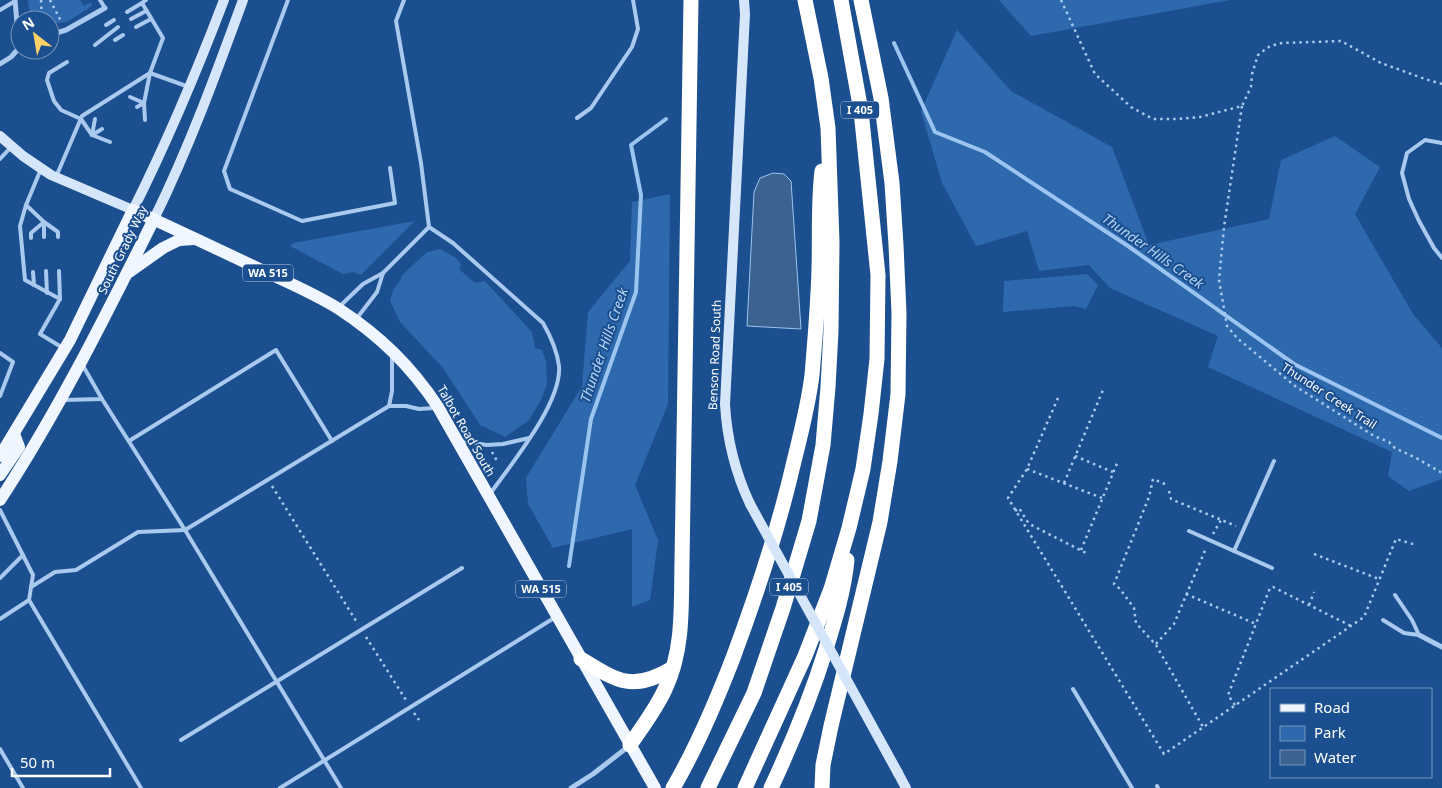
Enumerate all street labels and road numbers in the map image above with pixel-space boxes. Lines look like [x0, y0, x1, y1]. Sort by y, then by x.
road number: I 405 [841, 102, 879, 118]
street label: South Grady Way [94, 202, 152, 297]
road number: WA 515 [243, 264, 293, 282]
street label: Benson Road South [704, 299, 725, 410]
street label: Thunder Creek Trail [1278, 358, 1380, 433]
street label: Talbot Road South [433, 382, 499, 479]
road number: I 405 [770, 578, 808, 596]
road number: WA 515 [516, 580, 566, 598]

